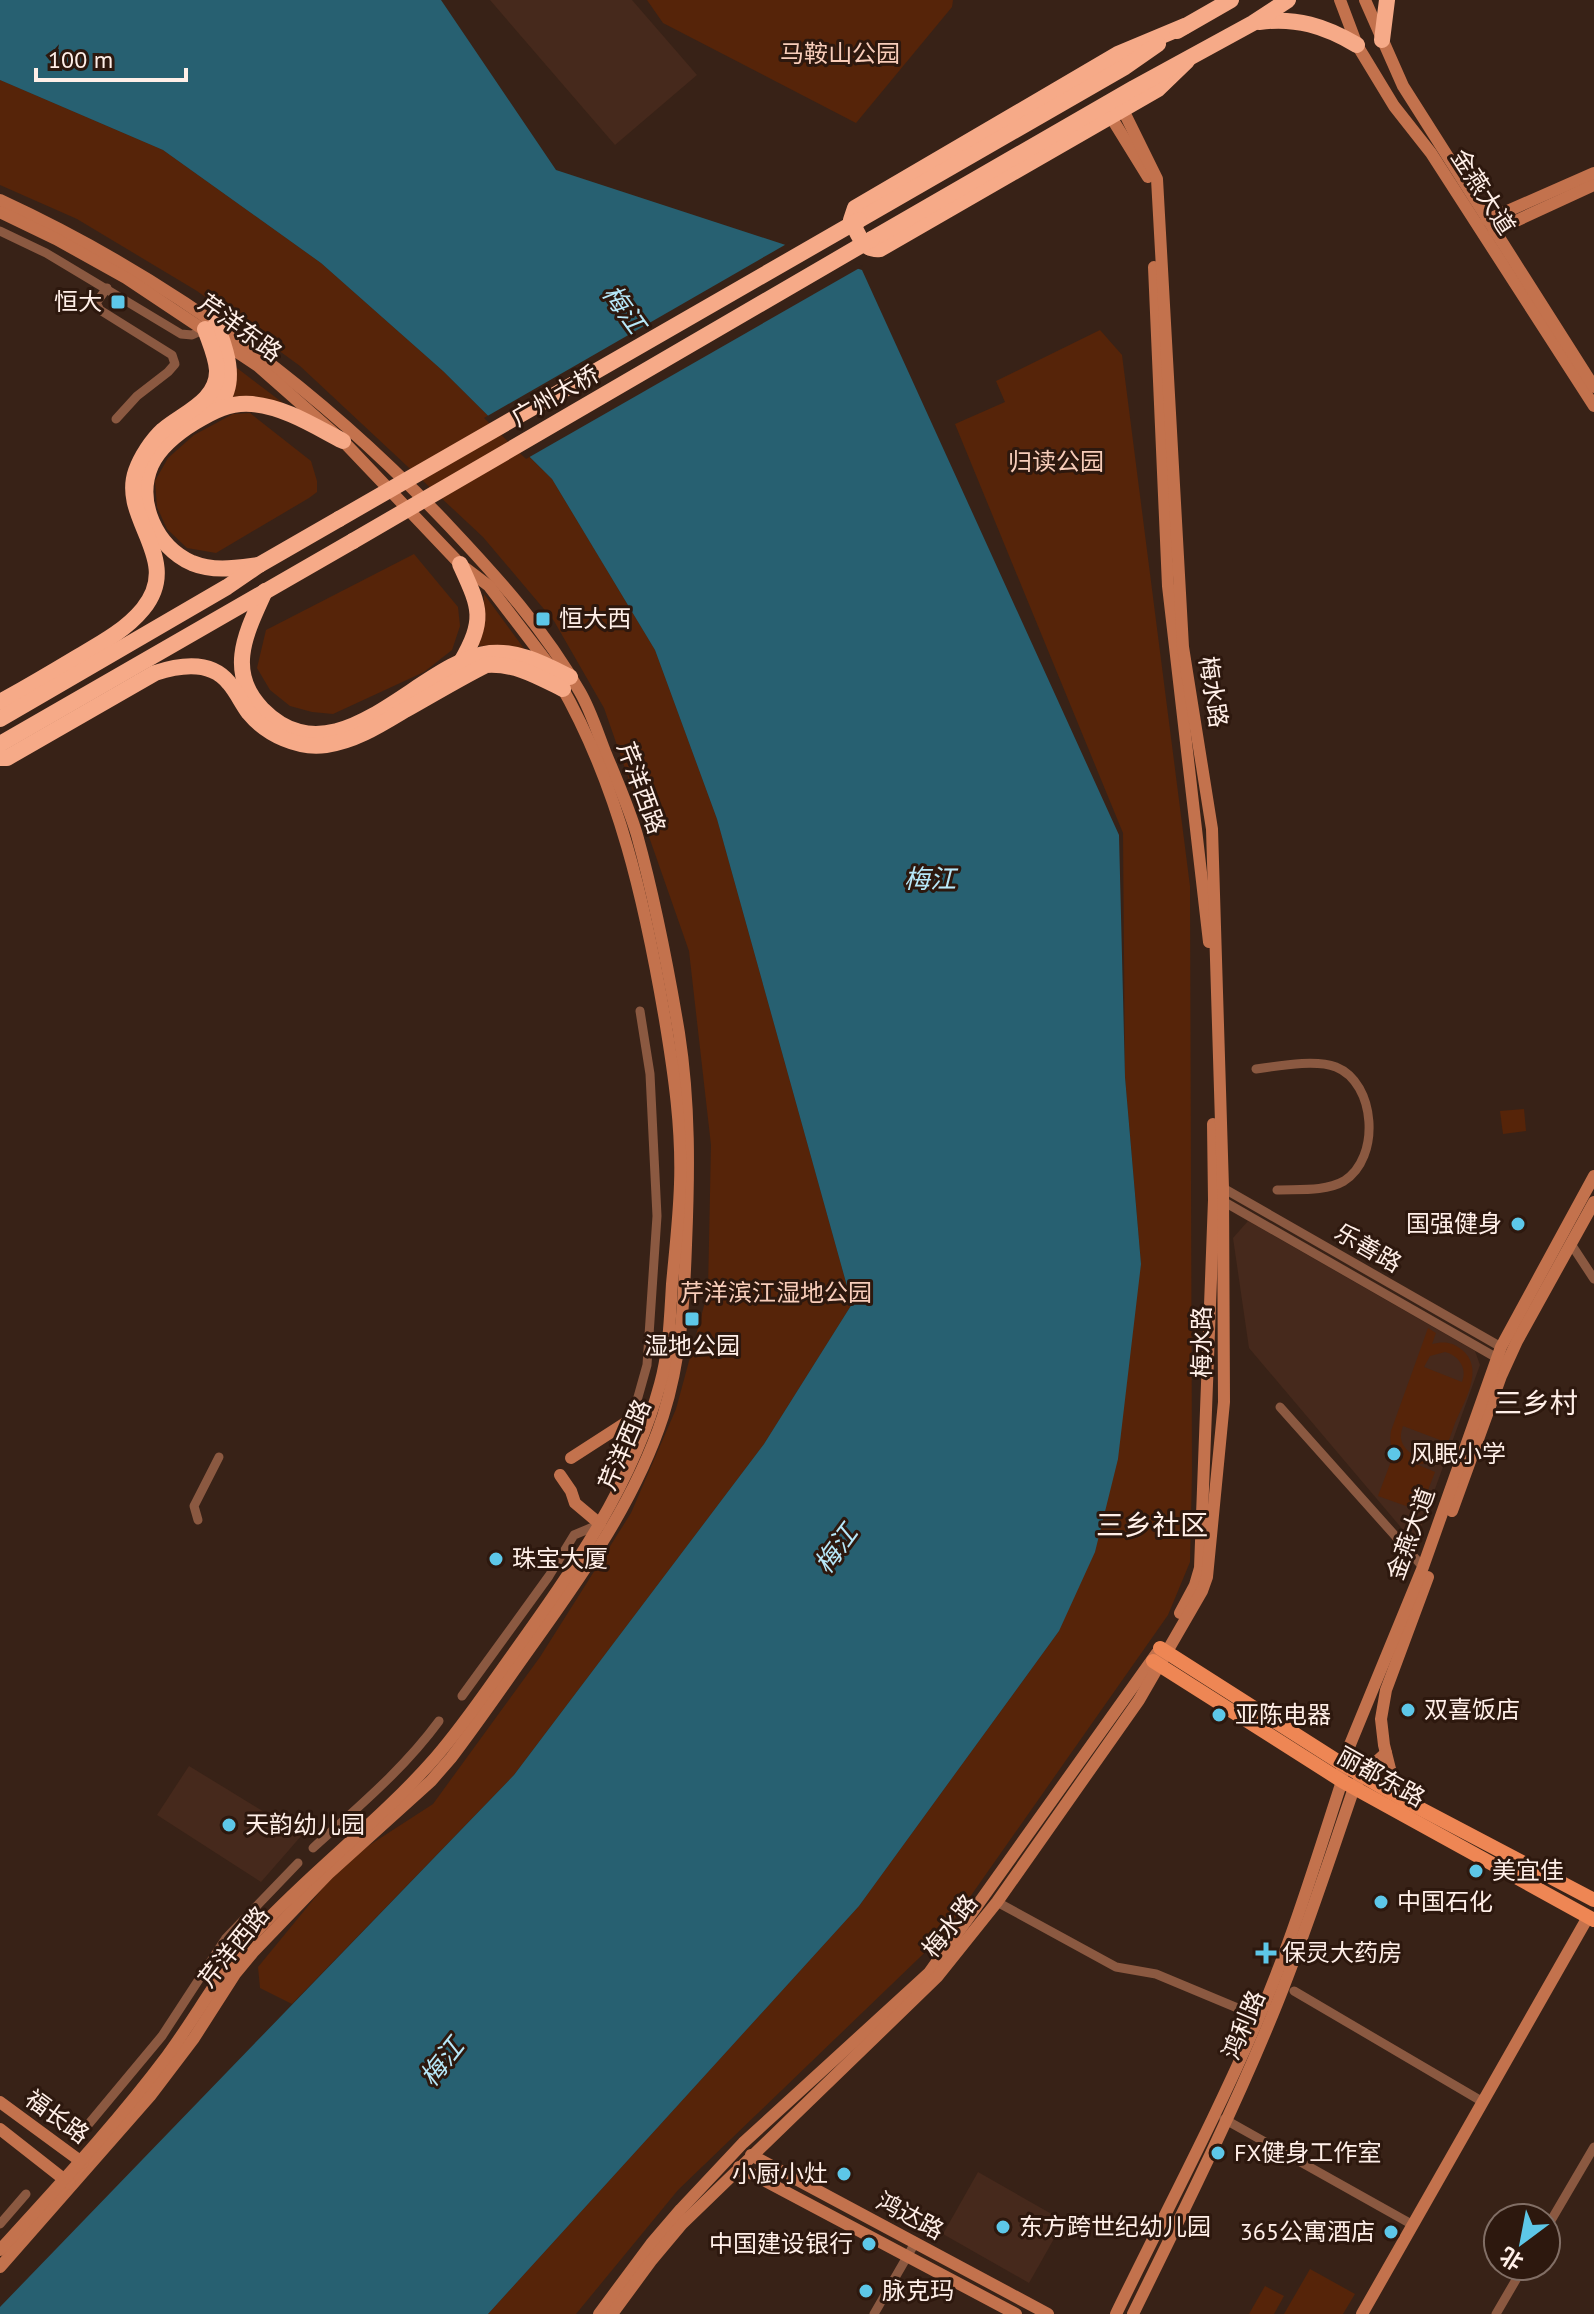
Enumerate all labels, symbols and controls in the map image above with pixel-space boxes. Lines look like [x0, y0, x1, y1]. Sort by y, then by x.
scale bar [36, 32, 186, 82]
park label: 马鞍山公园 [780, 38, 900, 69]
text: 100 m [48, 44, 113, 75]
street label: 金燕大道 [1444, 143, 1523, 240]
water label: 梅江 [596, 278, 655, 342]
place label: 恒大 [54, 286, 102, 317]
street label: 芹洋东路 [192, 287, 288, 368]
marker: 恒大 [109, 293, 127, 311]
street label: 广州大桥 [505, 358, 604, 433]
park label: 归读公园 [1008, 446, 1104, 477]
place label: 恒大西 [559, 603, 631, 634]
marker: 恒大西 [534, 610, 552, 628]
street label: 梅水路 [1193, 654, 1234, 730]
street label: 芹洋西路 [610, 737, 672, 838]
water label: 梅江 [904, 862, 959, 895]
place label: 国强健身 [1406, 1208, 1502, 1239]
marker: 国强健身 [1509, 1215, 1527, 1233]
street label: 乐善路 [1329, 1216, 1407, 1279]
park label: 芹洋滨江湿地公园 [680, 1277, 872, 1308]
street label: 梅水路 [1186, 1306, 1217, 1378]
marker: 湿地公园 [683, 1310, 701, 1328]
place label: 湿地公园 [644, 1330, 740, 1361]
district label: 三乡村 [1494, 1384, 1578, 1421]
street label: 芹洋西路 [592, 1395, 658, 1495]
place label: 风眠小学 [1410, 1438, 1506, 1469]
marker: 风眠小学 [1385, 1445, 1403, 1463]
street label: 金燕大道 [1380, 1483, 1442, 1584]
district label: 三乡社区 [1096, 1506, 1208, 1543]
water label: 梅江 [807, 1516, 866, 1579]
place label: 珠宝大厦 [512, 1543, 608, 1574]
marker: 珠宝大厦 [487, 1550, 505, 1568]
place label: 双喜饭店 [1424, 1694, 1520, 1725]
place label: 亚陈电器 [1235, 1699, 1331, 1730]
marker: 双喜饭店 [1399, 1701, 1417, 1719]
marker: 亚陈电器 [1210, 1706, 1228, 1724]
street label: 丽都东路 [1332, 1740, 1431, 1813]
place label: 天韵幼儿园 [245, 1809, 365, 1840]
marker: 天韵幼儿园 [220, 1816, 238, 1834]
place label: 美宜佳 [1492, 1855, 1564, 1886]
marker: 美宜佳 [1467, 1862, 1485, 1880]
place label: 中国石化 [1397, 1886, 1493, 1917]
street label: 梅水路 [915, 1888, 984, 1964]
marker: 中国石化 [1372, 1893, 1390, 1911]
street label: 芹洋西路 [191, 1900, 276, 1994]
place label: 保灵大药房 [1282, 1937, 1402, 1968]
marker: 保灵大药房 [1257, 1944, 1275, 1962]
street label: 鸿利路 [1215, 1986, 1272, 2064]
water label: 梅江 [413, 2029, 472, 2092]
street label: 福长路 [19, 2083, 96, 2150]
place label: FX健身工作室 [1234, 2137, 1381, 2168]
marker: FX健身工作室 [1209, 2144, 1227, 2162]
place label: 小厨小灶 [732, 2158, 828, 2189]
marker: 小厨小灶 [835, 2165, 853, 2183]
street label: 鸿达路 [871, 2185, 949, 2246]
north arrow [1482, 2202, 1562, 2282]
place label: 东方跨世纪幼儿园 [1019, 2211, 1211, 2242]
place label: 365公寓酒店 [1240, 2216, 1375, 2247]
marker: 东方跨世纪幼儿园 [994, 2218, 1012, 2236]
marker: 365公寓酒店 [1382, 2223, 1400, 2241]
place label: 中国建设银行 [709, 2228, 853, 2259]
marker: 中国建设银行 [860, 2235, 878, 2253]
text: 北 [1495, 2241, 1528, 2277]
place label: 脉克玛 [882, 2275, 954, 2306]
marker: 脉克玛 [857, 2282, 875, 2300]

